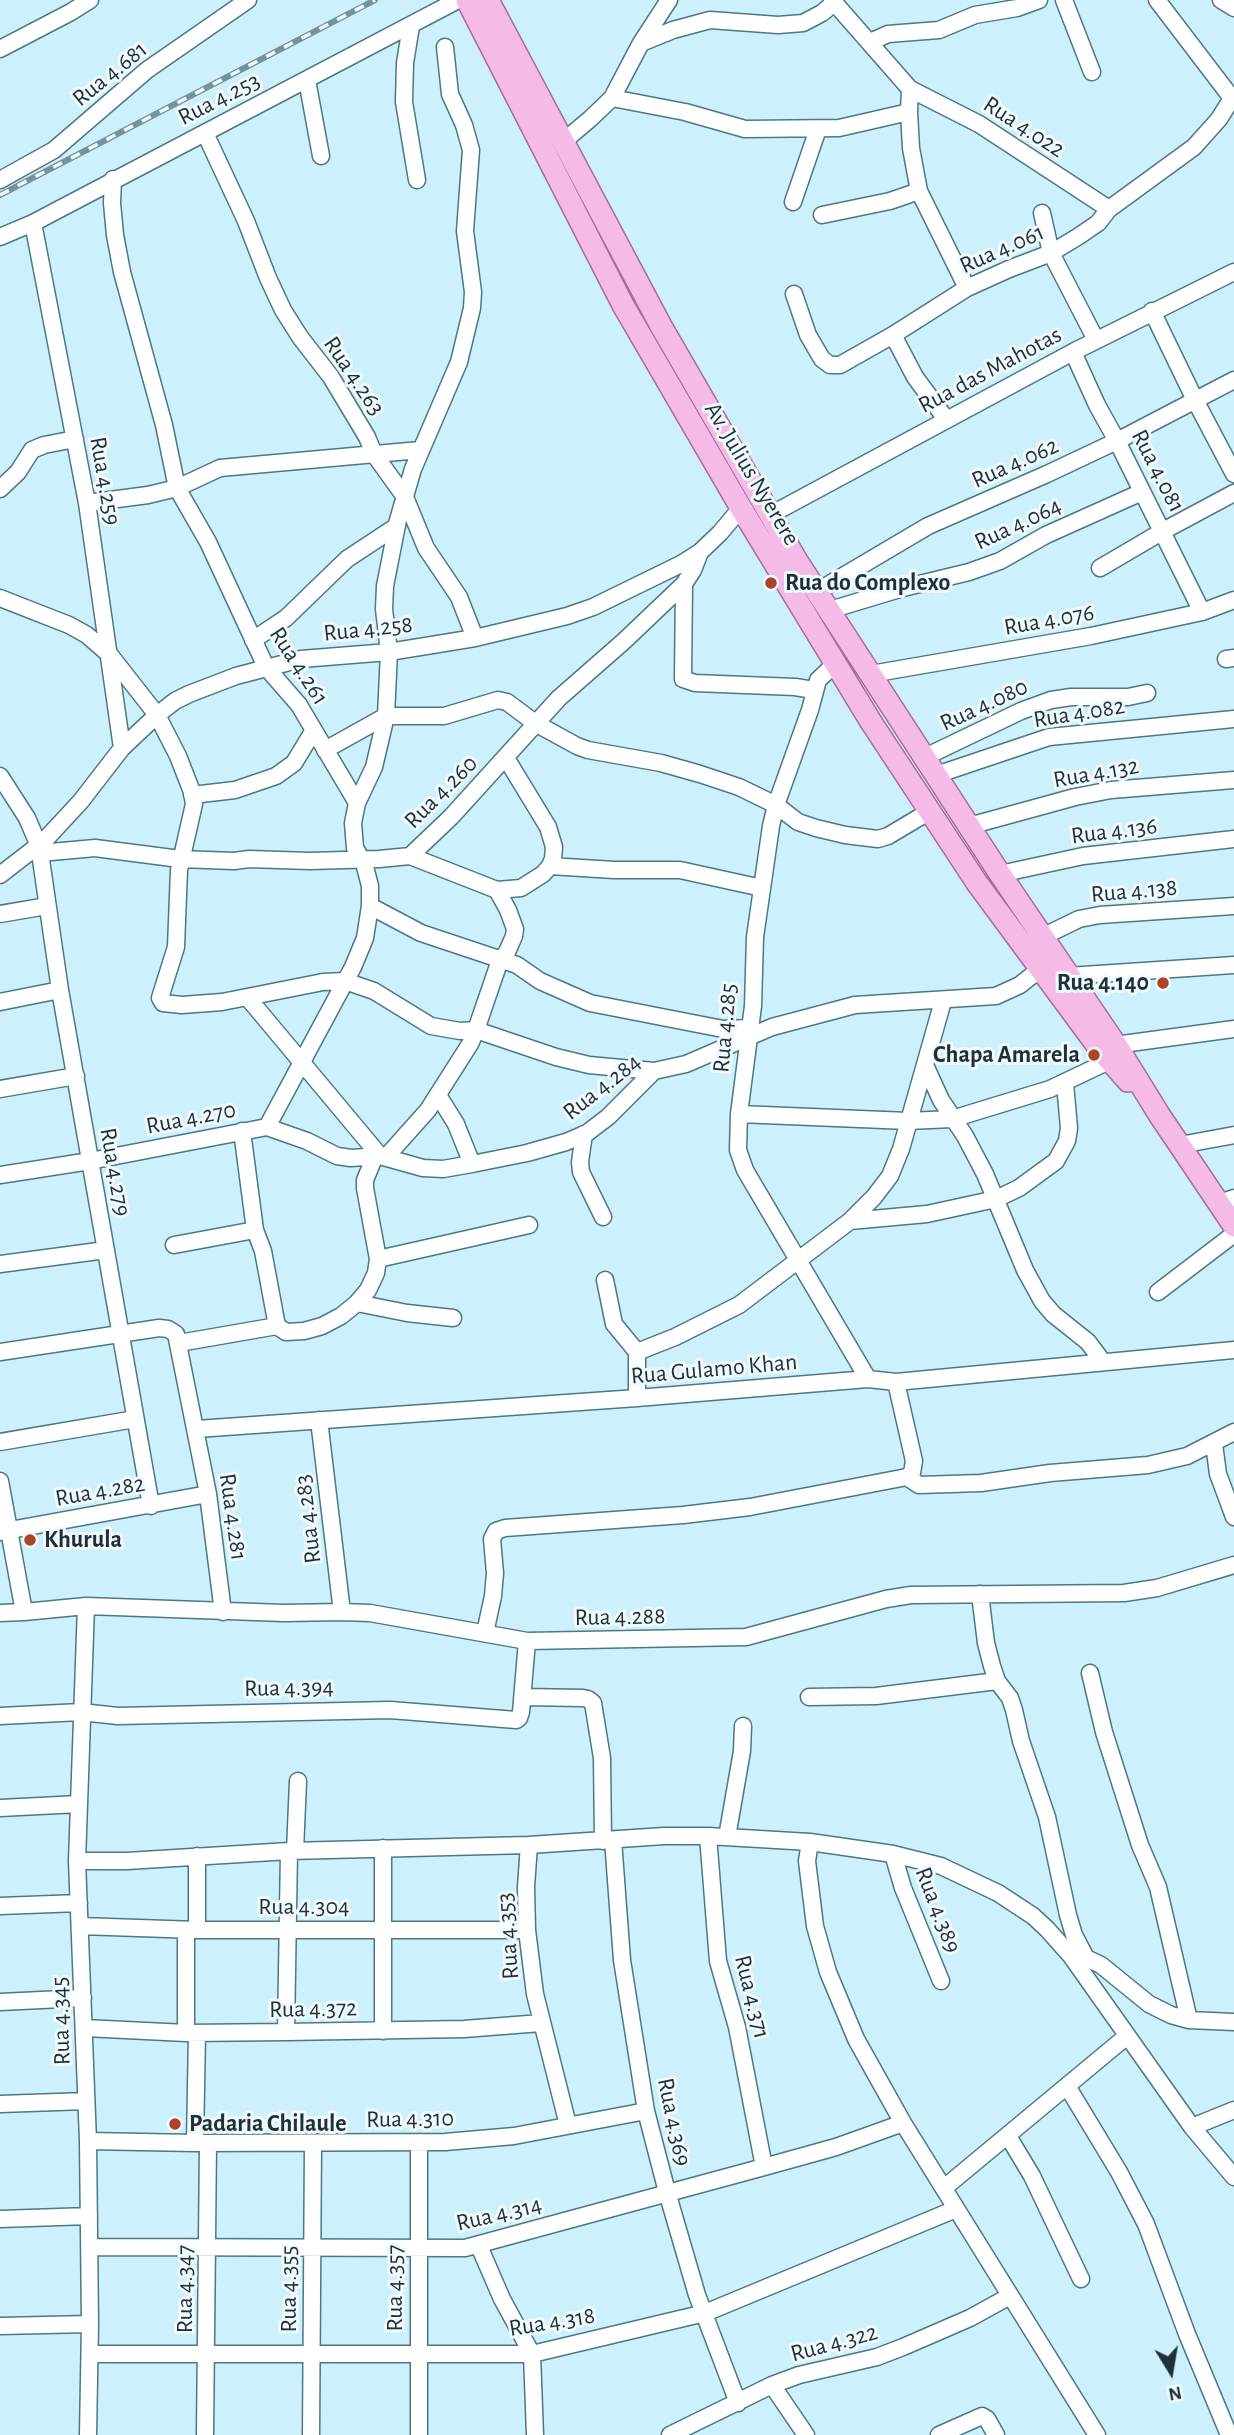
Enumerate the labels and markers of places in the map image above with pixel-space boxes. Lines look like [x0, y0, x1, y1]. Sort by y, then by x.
place label: Rua do Complexo [785, 569, 950, 597]
marker: Rua do Complexo [763, 575, 779, 591]
place label: Rua 4.140 [1057, 969, 1149, 997]
marker: Rua 4.140 [1155, 975, 1171, 991]
place label: Chapa Amarela [933, 1041, 1080, 1069]
marker: Chapa Amarela [1086, 1047, 1102, 1063]
place label: Khurula [44, 1526, 122, 1554]
marker: Khurula [22, 1532, 38, 1548]
place label: Padaria Chilaule [189, 2110, 347, 2138]
marker: Padaria Chilaule [167, 2116, 183, 2132]

